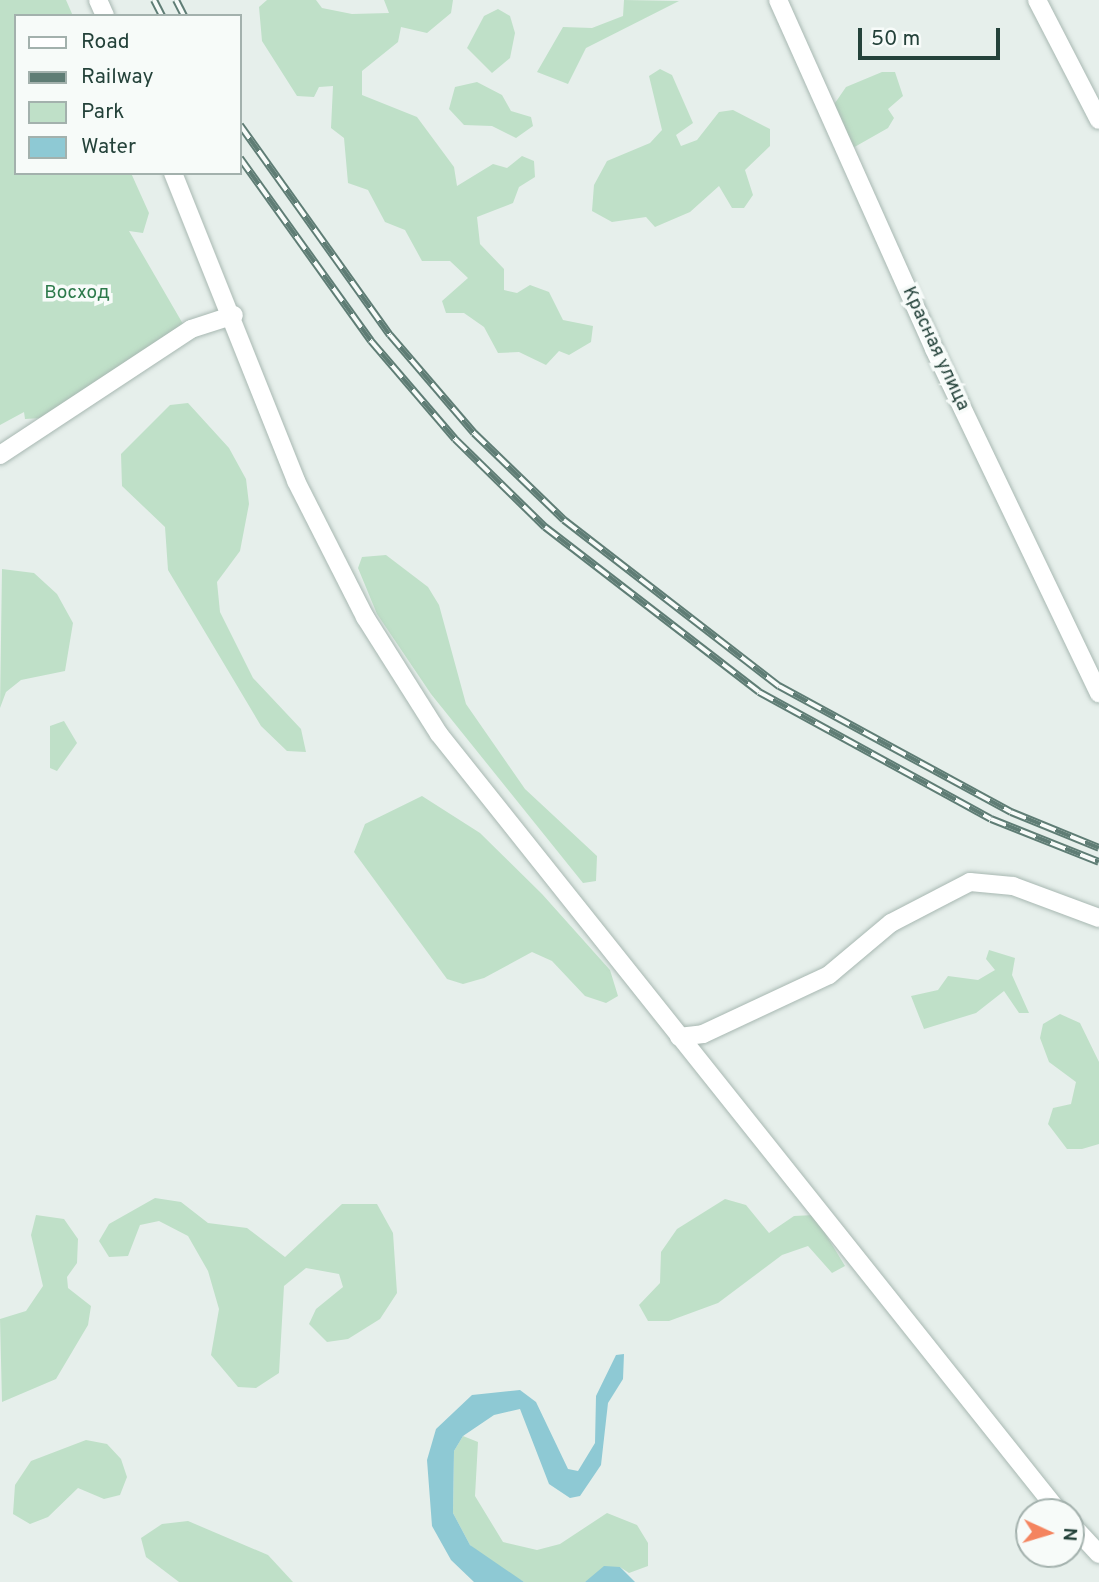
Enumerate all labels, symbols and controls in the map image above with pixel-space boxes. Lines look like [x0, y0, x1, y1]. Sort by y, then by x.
legend [14, 14, 242, 175]
scale bar [861, 14, 1003, 58]
text: 50 m [871, 26, 920, 53]
text: Road [81, 29, 130, 56]
text: Railway [81, 64, 154, 91]
text: Park [81, 99, 124, 126]
text: Water [81, 134, 136, 161]
park label: Восход [44, 283, 110, 305]
street label: Красная улица [896, 283, 974, 415]
north arrow [1015, 1498, 1085, 1568]
text: N [1057, 1527, 1081, 1542]

